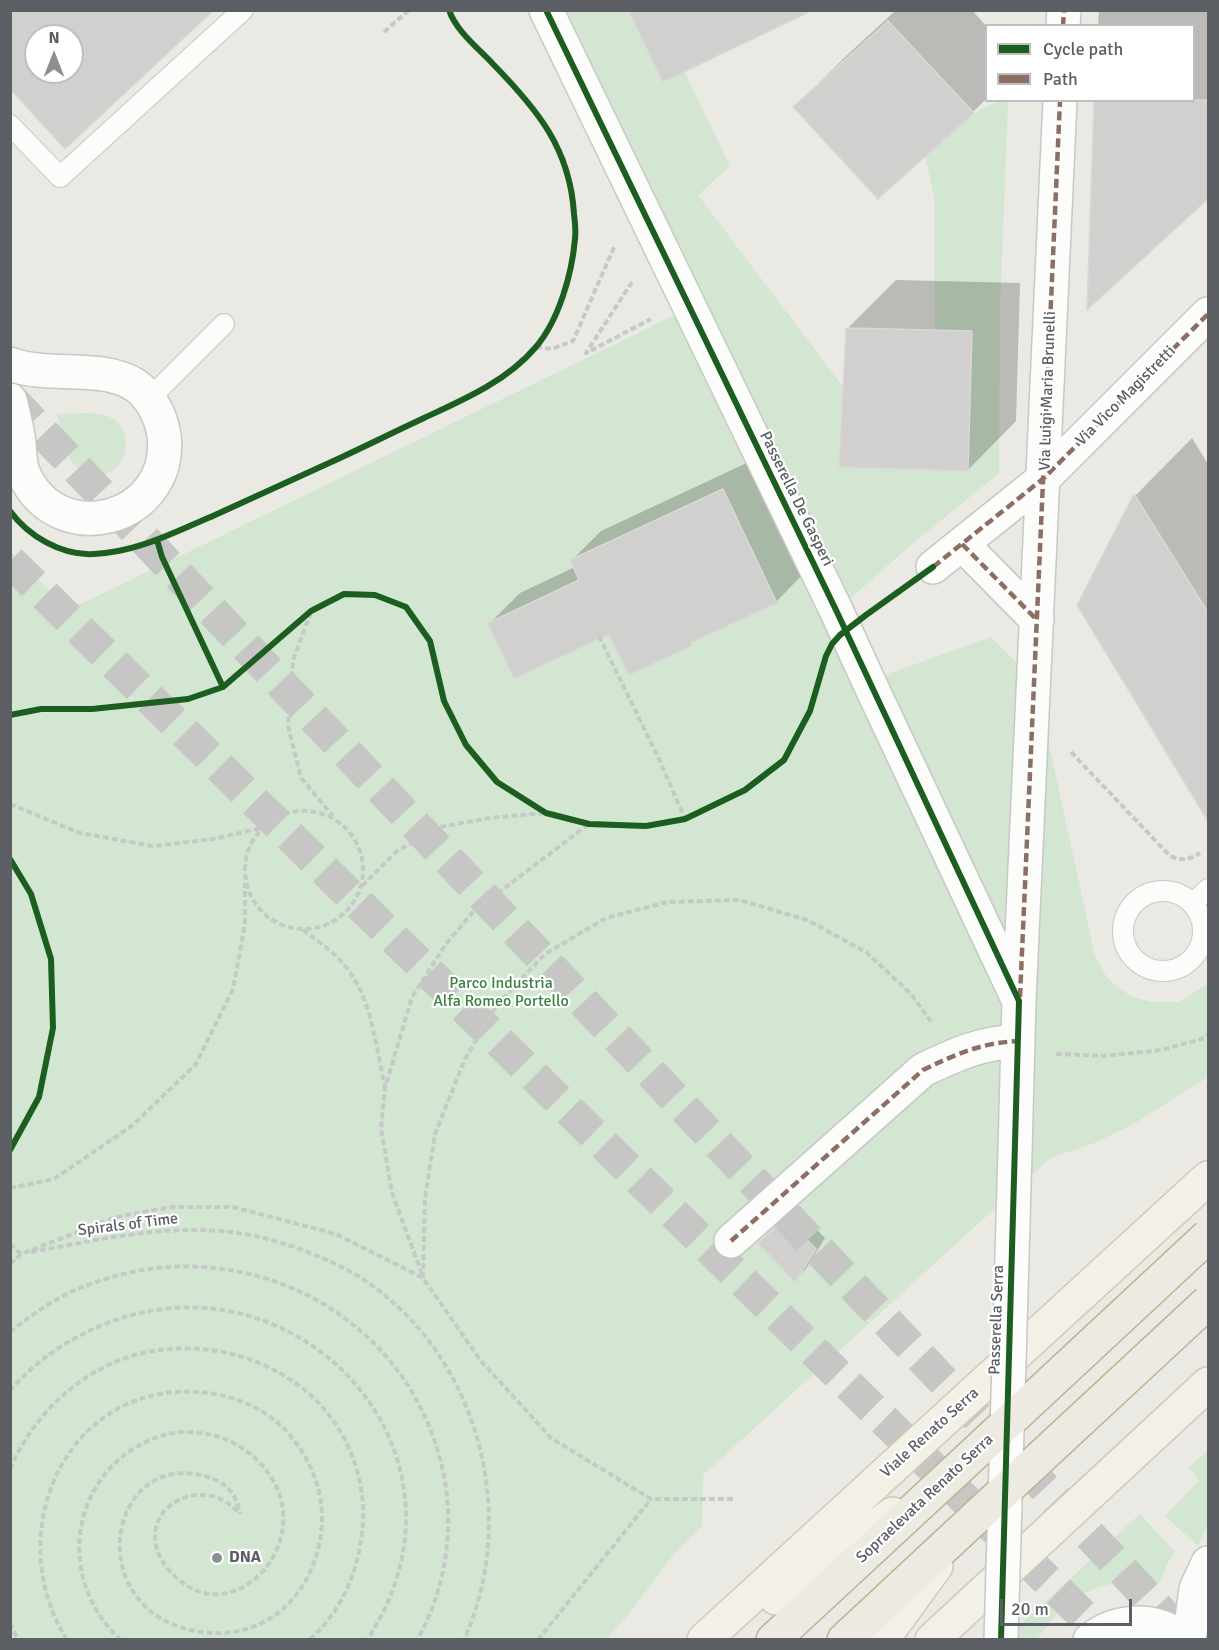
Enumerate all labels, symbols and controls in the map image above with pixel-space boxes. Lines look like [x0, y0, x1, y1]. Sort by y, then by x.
north arrow [24, 24, 84, 84]
legend [985, 24, 1195, 102]
text: N [48, 28, 60, 48]
text: Cycle path [1043, 38, 1123, 60]
text: Path [1043, 68, 1078, 90]
street label: Via Luigi Maria Brunelli [1036, 311, 1060, 471]
street label: Via Vico Magistretti [1072, 342, 1180, 450]
street label: Passerella De Gasperi [755, 428, 837, 570]
park label: Parco Industria Alfa Romeo Portello [433, 974, 569, 1012]
street label: Spirals of Time [77, 1209, 179, 1241]
street label: Passerella Serra [985, 1265, 1009, 1375]
street label: Viale Renato Serra [877, 1384, 983, 1482]
street label: Sopraelevata Renato Serra [853, 1430, 997, 1568]
place label: DNA [229, 1548, 261, 1568]
marker: DNA [210, 1551, 224, 1565]
scale bar [1003, 1587, 1135, 1625]
text: 20 m [1011, 1598, 1049, 1620]

